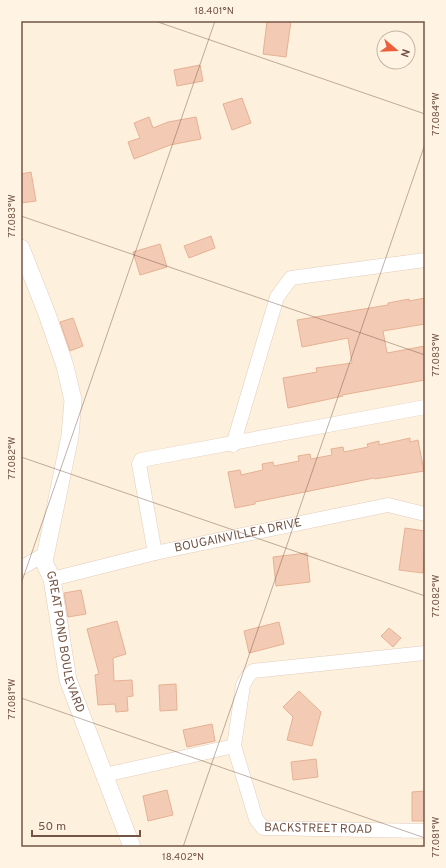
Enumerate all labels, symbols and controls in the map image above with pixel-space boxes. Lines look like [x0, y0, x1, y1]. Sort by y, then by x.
text: 18.401°N [194, 5, 234, 18]
north arrow [376, 30, 416, 70]
text: N [397, 47, 412, 59]
text: 77.084°W [430, 92, 443, 136]
text: 77.083°W [6, 194, 19, 238]
text: 77.083°W [430, 333, 443, 377]
text: 77.082°W [6, 437, 19, 479]
street label: BOUGAINVILLEA DRIVE [173, 515, 303, 557]
street label: GREAT POND BOULEVARD [41, 568, 88, 715]
text: 77.082°W [430, 575, 443, 617]
text: 77.081°W [6, 679, 19, 719]
scale bar [32, 812, 140, 838]
text: 77.081°W [430, 817, 443, 857]
text: 50 m [38, 819, 66, 835]
street label: BACKSTREET ROAD [264, 820, 372, 838]
text: 18.402°N [162, 851, 204, 864]

